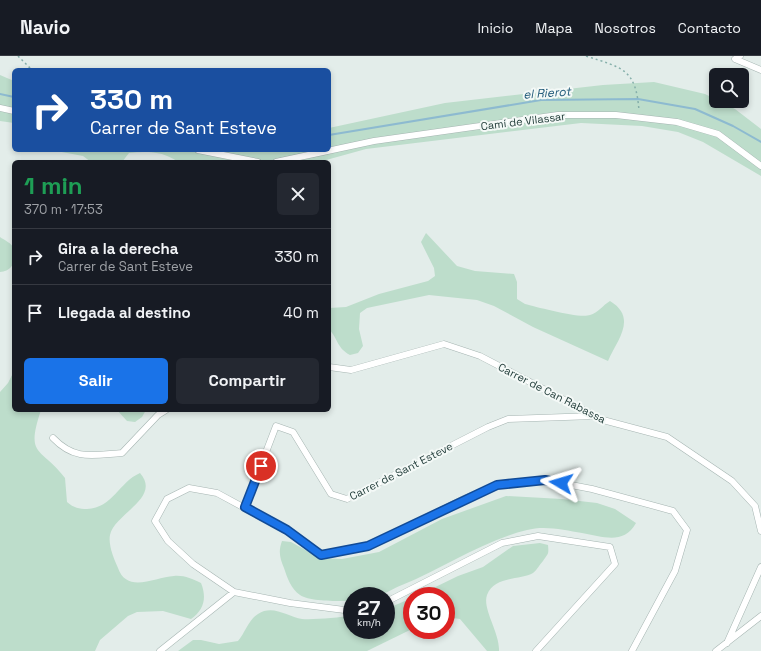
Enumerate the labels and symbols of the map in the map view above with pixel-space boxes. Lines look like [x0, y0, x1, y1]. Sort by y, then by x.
water label: el Rierot [523, 83, 573, 103]
street label: Camí de Vilassar [480, 109, 566, 133]
street label: Carrer de Can Rabassa [496, 360, 609, 427]
street label: Carrer de Sant Esteve [347, 439, 455, 503]
pin [244, 449, 278, 483]
position arrow [540, 462, 582, 504]
speed limit sign: 30 [403, 587, 455, 639]

